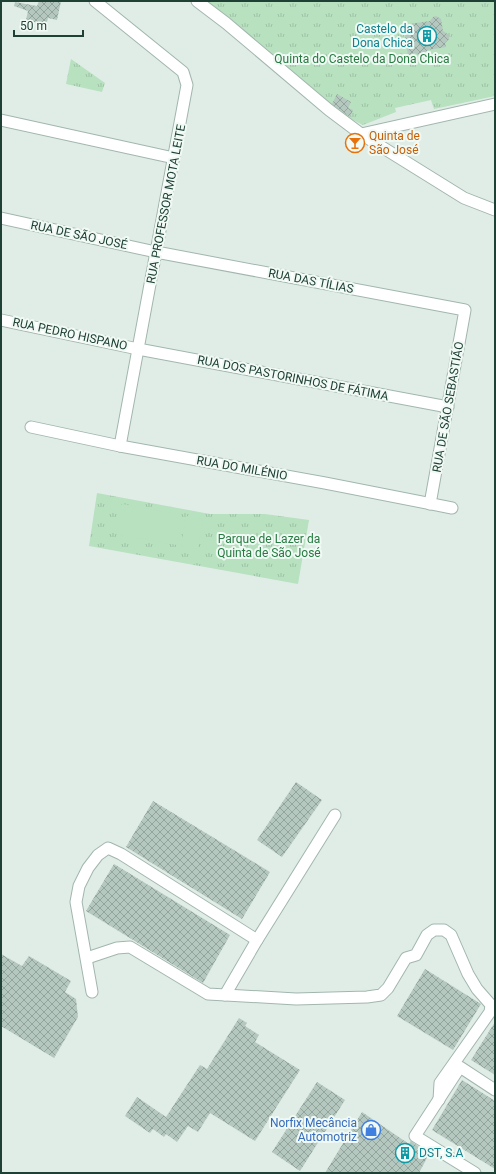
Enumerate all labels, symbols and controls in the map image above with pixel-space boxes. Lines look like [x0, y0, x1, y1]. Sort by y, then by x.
scale bar [14, 12, 83, 38]
text: 50 m [20, 19, 47, 33]
place label: Castelo da Dona Chica [352, 22, 413, 50]
building icon: Castelo da Dona Chica [416, 25, 438, 47]
park label: Quinta do Castelo da Dona Chica [274, 52, 450, 66]
street label: RUA PROFESSOR MOTA LEITE [144, 123, 188, 285]
place label: Quinta de São José [369, 129, 420, 157]
bar icon: Quinta de São José [344, 132, 366, 154]
street label: RUA DE SÃO JOSÉ [29, 216, 129, 252]
street label: RUA DAS TÍLIAS [267, 265, 355, 296]
street label: RUA PEDRO HISPANO [11, 315, 129, 353]
street label: RUA DE SÃO SEBASTIÃO [428, 340, 466, 473]
street label: RUA DOS PASTORINHOS DE FÁTIMA [196, 352, 390, 403]
street label: RUA DO MILÉNIO [195, 452, 289, 483]
park label: Parque de Lazer da Quinta de São José [217, 532, 321, 560]
place label: Norfix Mecância Automotriz [270, 1116, 357, 1144]
shop icon: Norfix Mecância Automotriz [360, 1119, 382, 1141]
building icon: DST, S.A [394, 1142, 416, 1164]
place label: DST, S.A [419, 1146, 464, 1160]

